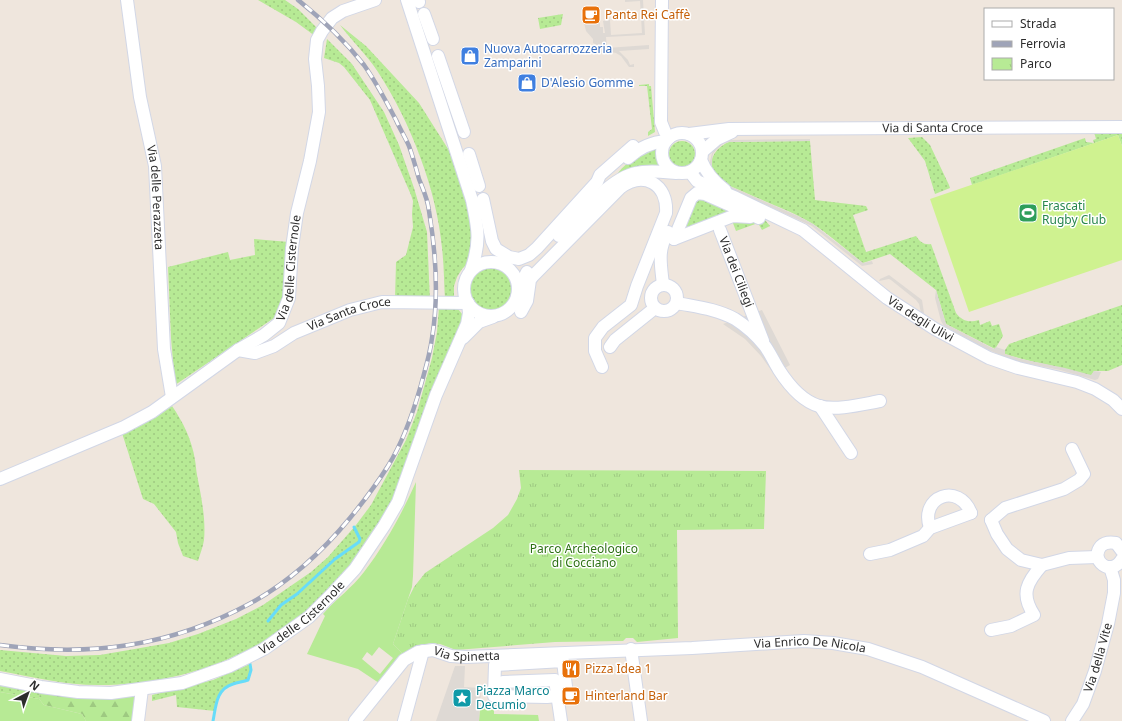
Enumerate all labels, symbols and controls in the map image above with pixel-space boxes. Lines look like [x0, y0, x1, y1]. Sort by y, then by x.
cafe icon: Panta Rei Caffè [580, 4, 602, 26]
place label: Panta Rei Caffè [605, 6, 691, 23]
legend [984, 8, 1114, 80]
text: Strada [1020, 15, 1056, 32]
text: Ferrovia [1020, 35, 1066, 52]
place label: Nuova Autocarrozzeria Zamparini [484, 40, 612, 71]
shop icon: Nuova Autocarrozzeria Zamparini [459, 45, 481, 67]
text: Parco [1020, 55, 1052, 72]
shop icon: D'Alesio Gomme [516, 72, 538, 94]
place label: D'Alesio Gomme [541, 74, 634, 91]
street label: Via di Santa Croce [882, 119, 983, 136]
street label: Via delle Perazzeta [143, 144, 168, 250]
place label: Frascati Rugby Club [1042, 197, 1106, 228]
sports icon: Frascati Rugby Club [1017, 202, 1039, 224]
street label: Via delle Cisternole [272, 214, 305, 323]
street label: Via dei Ciliegi [715, 234, 758, 310]
street label: Via degli Ulivi [884, 292, 957, 346]
street label: Via Santa Croce [304, 293, 391, 335]
park label: Parco Archeologico di Cocciano [530, 540, 638, 571]
street label: Via delle Cisternole [256, 576, 348, 658]
street label: Via della Vite [1079, 621, 1116, 695]
street label: Via Enrico De Nicola [753, 632, 867, 656]
street label: Via Spinetta [431, 642, 500, 665]
restaurant icon: Pizza Idea 1 [560, 658, 582, 680]
place label: Pizza Idea 1 [585, 660, 651, 677]
north arrow [8, 673, 48, 713]
text: N [27, 676, 43, 694]
place label: Piazza Marco Decumio [476, 682, 550, 713]
cafe icon: Hinterland Bar [560, 685, 582, 707]
place icon: Piazza Marco Decumio [451, 687, 473, 709]
place label: Hinterland Bar [585, 687, 668, 704]

